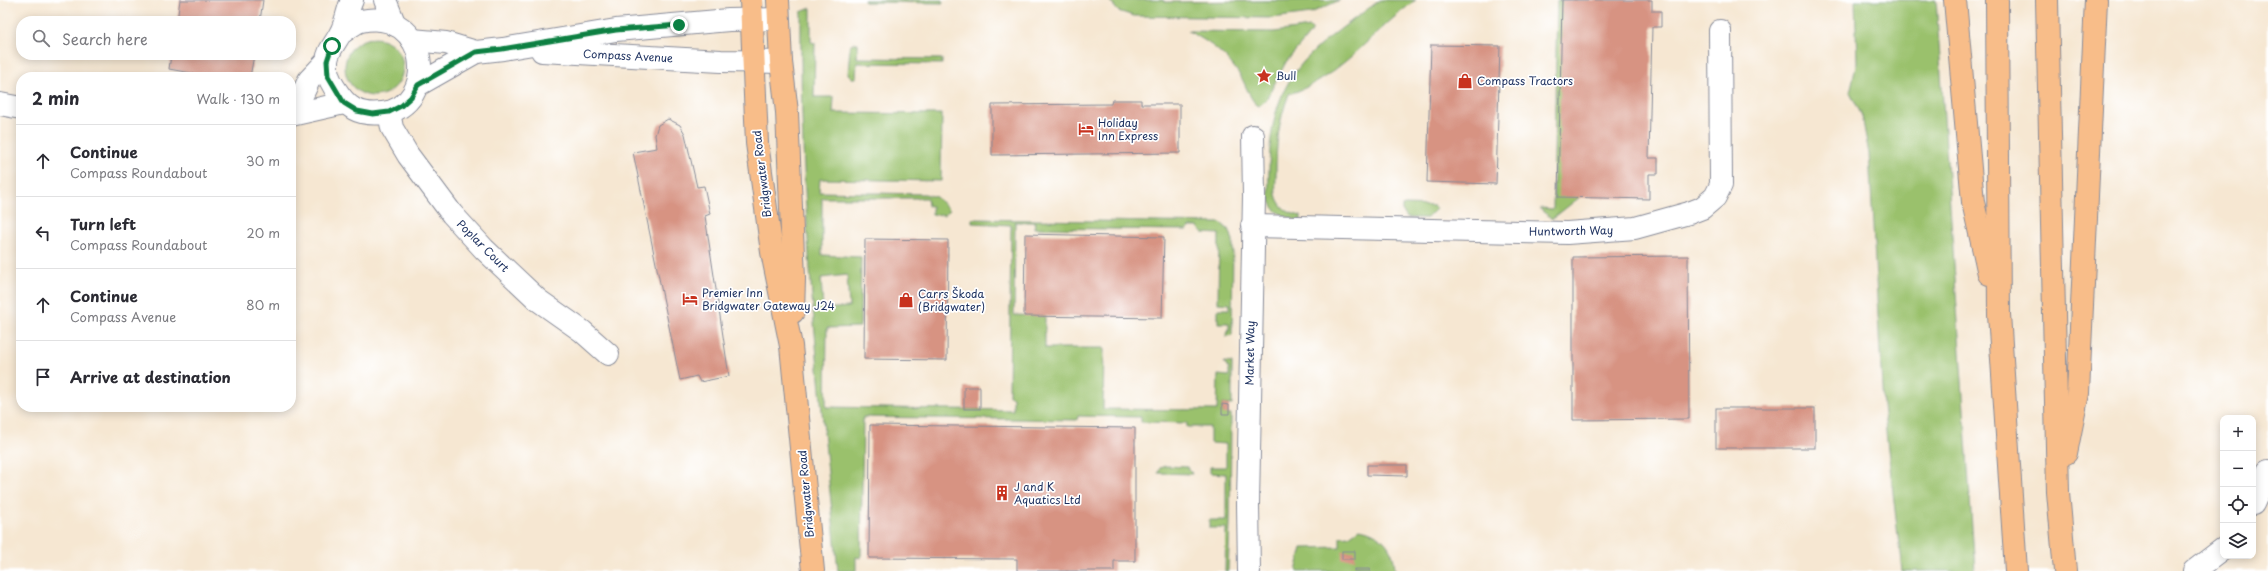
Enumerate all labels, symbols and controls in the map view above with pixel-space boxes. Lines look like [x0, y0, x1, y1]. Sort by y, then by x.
search box [16, 16, 296, 60]
route end [670, 16, 688, 34]
icon: search [30, 27, 52, 49]
text: Search here [62, 27, 148, 50]
route start [323, 37, 341, 55]
street label: Compass Avenue [583, 45, 673, 66]
place icon: Bull [1255, 67, 1273, 85]
place label: Bull [1276, 67, 1296, 84]
shop icon: Compass Tractors [1456, 72, 1474, 90]
place label: Compass Tractors [1477, 72, 1573, 89]
text: 2 min [32, 85, 79, 111]
text: Walk · 130 m [197, 89, 280, 108]
place label: Holiday Inn Express [1098, 114, 1158, 144]
hotel icon: Holiday Inn Express [1077, 120, 1095, 138]
street label: Bridgwater Road [748, 130, 775, 219]
text: Continue [70, 140, 138, 163]
icon: ahead [32, 150, 54, 172]
text: 30 m [246, 151, 280, 170]
text: Compass Roundabout [70, 163, 207, 182]
text: Turn left [70, 212, 136, 235]
street label: Poplar Court [453, 216, 514, 276]
street label: Huntworth Way [1529, 221, 1613, 240]
icon: left [32, 222, 54, 244]
text: 20 m [246, 223, 280, 242]
text: Compass Roundabout [70, 235, 207, 254]
text: Continue [70, 284, 138, 307]
place label: Premier Inn Bridgwater Gateway J24 [702, 284, 835, 314]
place label: Carrs Škoda (Bridgwater) [918, 285, 985, 315]
hotel icon: Premier Inn Bridgwater Gateway J24 [681, 290, 699, 308]
shop icon: Carrs Škoda (Bridgwater) [897, 291, 915, 309]
icon: ahead [32, 294, 54, 316]
text: 80 m [246, 295, 280, 314]
text: Compass Avenue [70, 307, 176, 326]
street label: Market Way [1240, 321, 1259, 385]
text: Arrive at destination [70, 365, 231, 388]
icon: arrive [32, 366, 54, 388]
map controls [2220, 415, 2256, 559]
button: + [2220, 415, 2256, 451]
street label: Bridgwater Road [793, 450, 818, 538]
button: − [2220, 451, 2256, 487]
place label: J and K Aquatics Ltd [1014, 478, 1081, 508]
building icon: J and K Aquatics Ltd [993, 484, 1011, 502]
button: locate [2220, 487, 2256, 523]
button: layers [2220, 523, 2256, 559]

